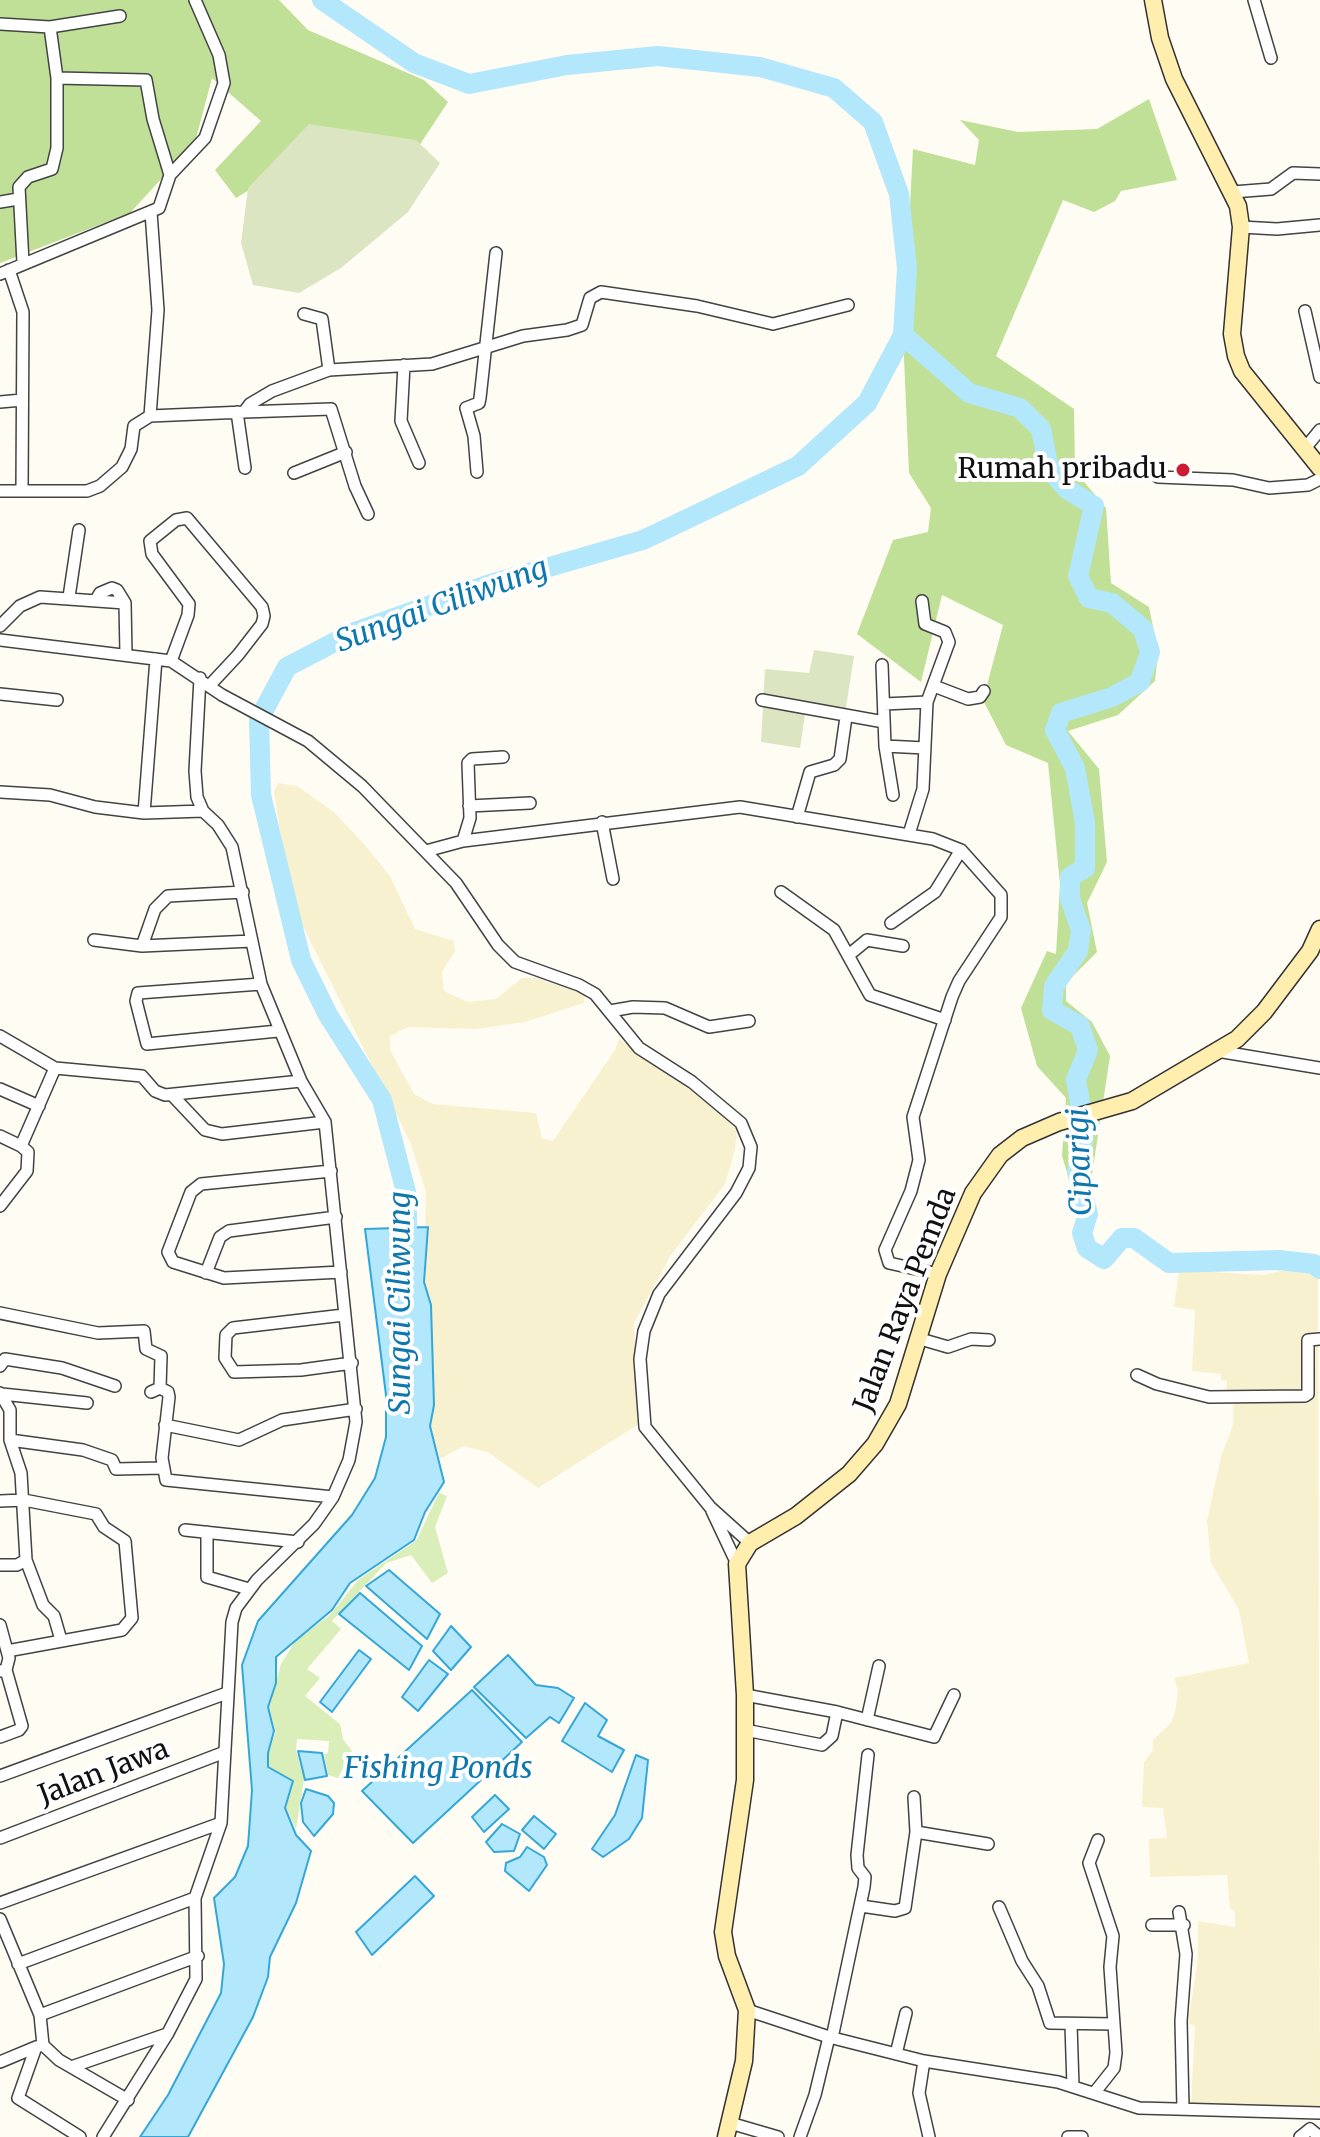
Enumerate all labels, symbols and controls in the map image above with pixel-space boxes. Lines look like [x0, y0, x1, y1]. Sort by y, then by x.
place label: Rumah pribadu [958, 453, 1167, 487]
marker: Rumah pribadu [1174, 461, 1192, 479]
water label: Sungai Ciliwung [331, 551, 553, 661]
water label: Ciparigi [1061, 1107, 1101, 1217]
street label: Jalan Raya Pemda [848, 1183, 964, 1417]
water label: Sungai Ciliwung [384, 1192, 420, 1414]
street label: Jalan Jawa [34, 1733, 174, 1813]
water label: Fishing Ponds [343, 1752, 533, 1788]

